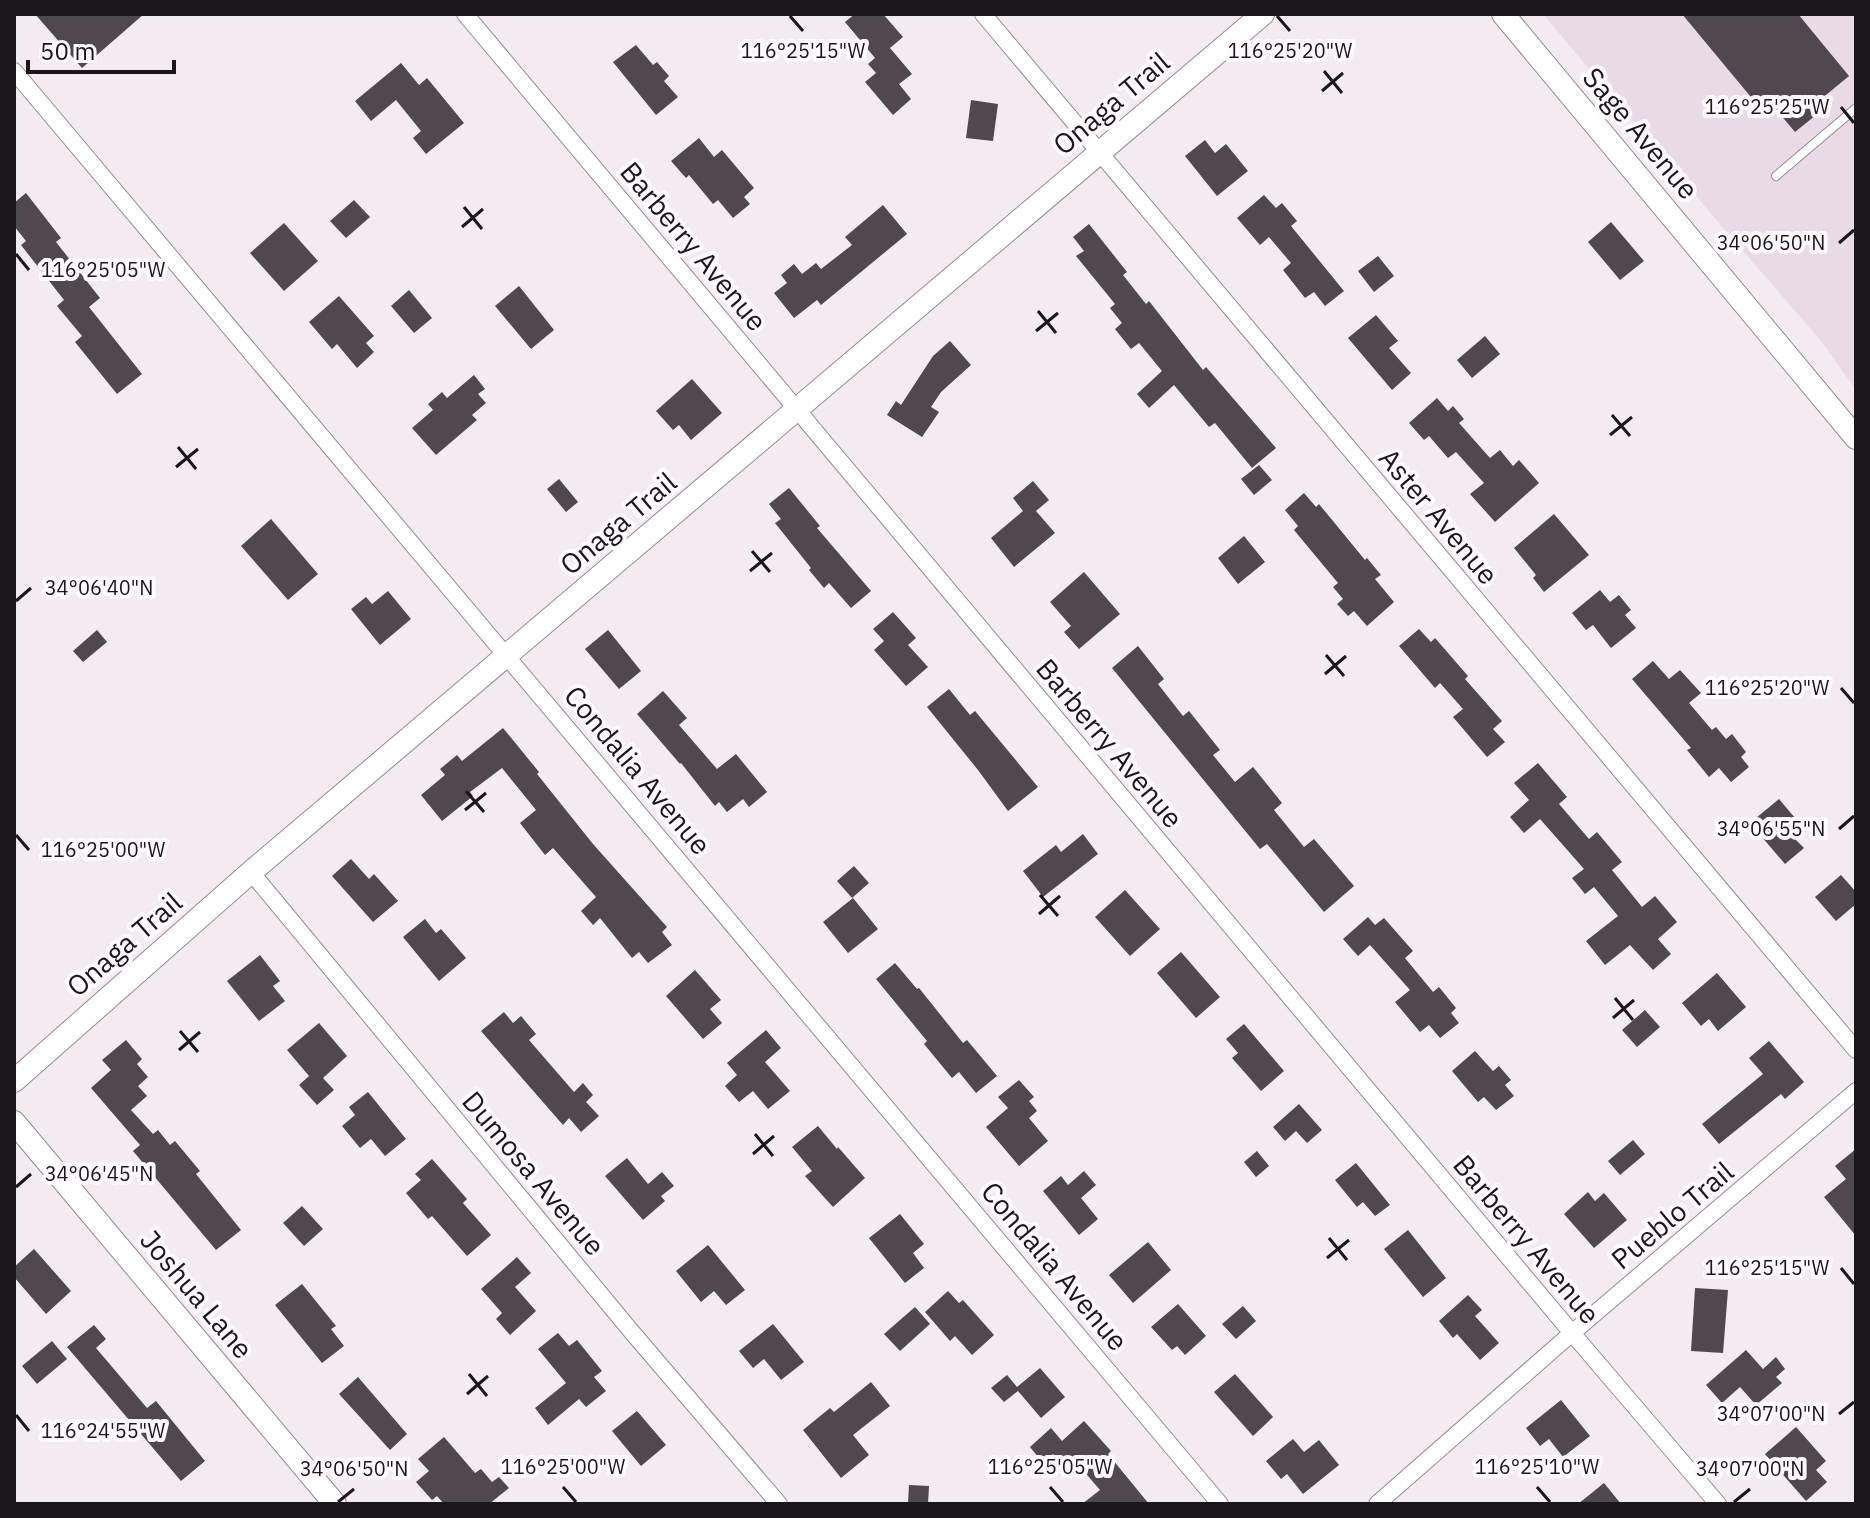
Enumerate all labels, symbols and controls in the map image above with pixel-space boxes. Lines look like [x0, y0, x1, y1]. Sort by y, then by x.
scale bar [28, 24, 174, 74]
text: 50 m [40, 35, 95, 67]
text: 116°25'15"W [741, 37, 866, 64]
text: 116°25'20"W [1228, 37, 1353, 64]
street label: Onaga Trail [1045, 43, 1177, 163]
street label: Sage Avenue [1575, 59, 1707, 207]
text: 116°25'25"W [1705, 93, 1830, 120]
street label: Barberry Avenue [612, 154, 776, 338]
text: 34°06'50"N [1717, 229, 1825, 256]
text: 116°25'05"W [41, 256, 166, 283]
street label: Aster Avenue [1371, 440, 1507, 592]
street label: Onaga Trail [552, 463, 684, 583]
text: 34°06'40"N [45, 574, 153, 601]
street label: Barberry Avenue [1028, 651, 1192, 835]
text: 116°25'20"W [1705, 674, 1830, 701]
street label: Condalia Avenue [556, 678, 720, 862]
text: 34°06'55"N [1717, 815, 1825, 842]
text: 116°25'00"W [41, 836, 166, 863]
street label: Onaga Trail [58, 884, 190, 1004]
street label: Dumosa Avenue [454, 1083, 614, 1263]
street label: Barberry Avenue [1445, 1147, 1609, 1331]
street label: Pueblo Trail [1603, 1153, 1741, 1277]
text: 34°06'45"N [45, 1160, 153, 1187]
street label: Condalia Avenue [973, 1174, 1137, 1358]
street label: Joshua Lane [132, 1222, 262, 1366]
text: 116°25'15"W [1705, 1254, 1830, 1281]
text: 34°07'00"N [1717, 1400, 1825, 1427]
text: 116°24'55"W [41, 1417, 166, 1444]
text: 116°25'00"W [501, 1453, 626, 1480]
text: 116°25'05"W [988, 1453, 1113, 1480]
text: 116°25'10"W [1475, 1453, 1600, 1480]
text: 34°06'50"N [300, 1455, 408, 1482]
text: 34°07'00"N [1696, 1455, 1804, 1482]

